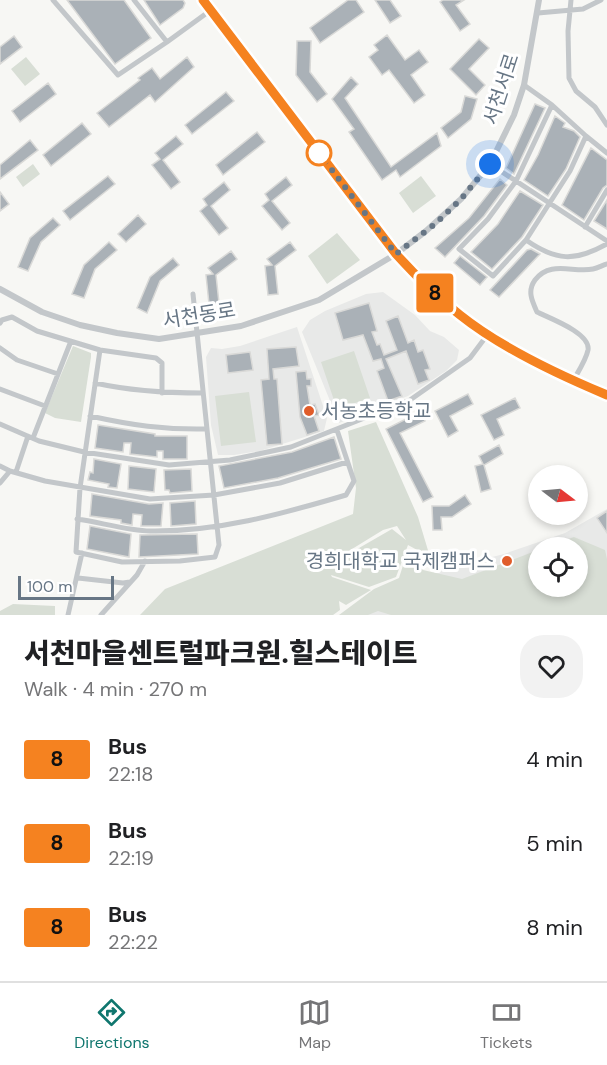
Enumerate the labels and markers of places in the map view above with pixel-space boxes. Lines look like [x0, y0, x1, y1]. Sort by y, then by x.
unlabelled marker [306, 140, 332, 166]
place label: 서농초등학교 [321, 398, 431, 424]
marker: 서농초등학교 [302, 404, 316, 418]
place label: 경희대학교 국제캠퍼스 [306, 548, 495, 574]
marker: 경희대학교 국제캠퍼스 [500, 554, 514, 568]

